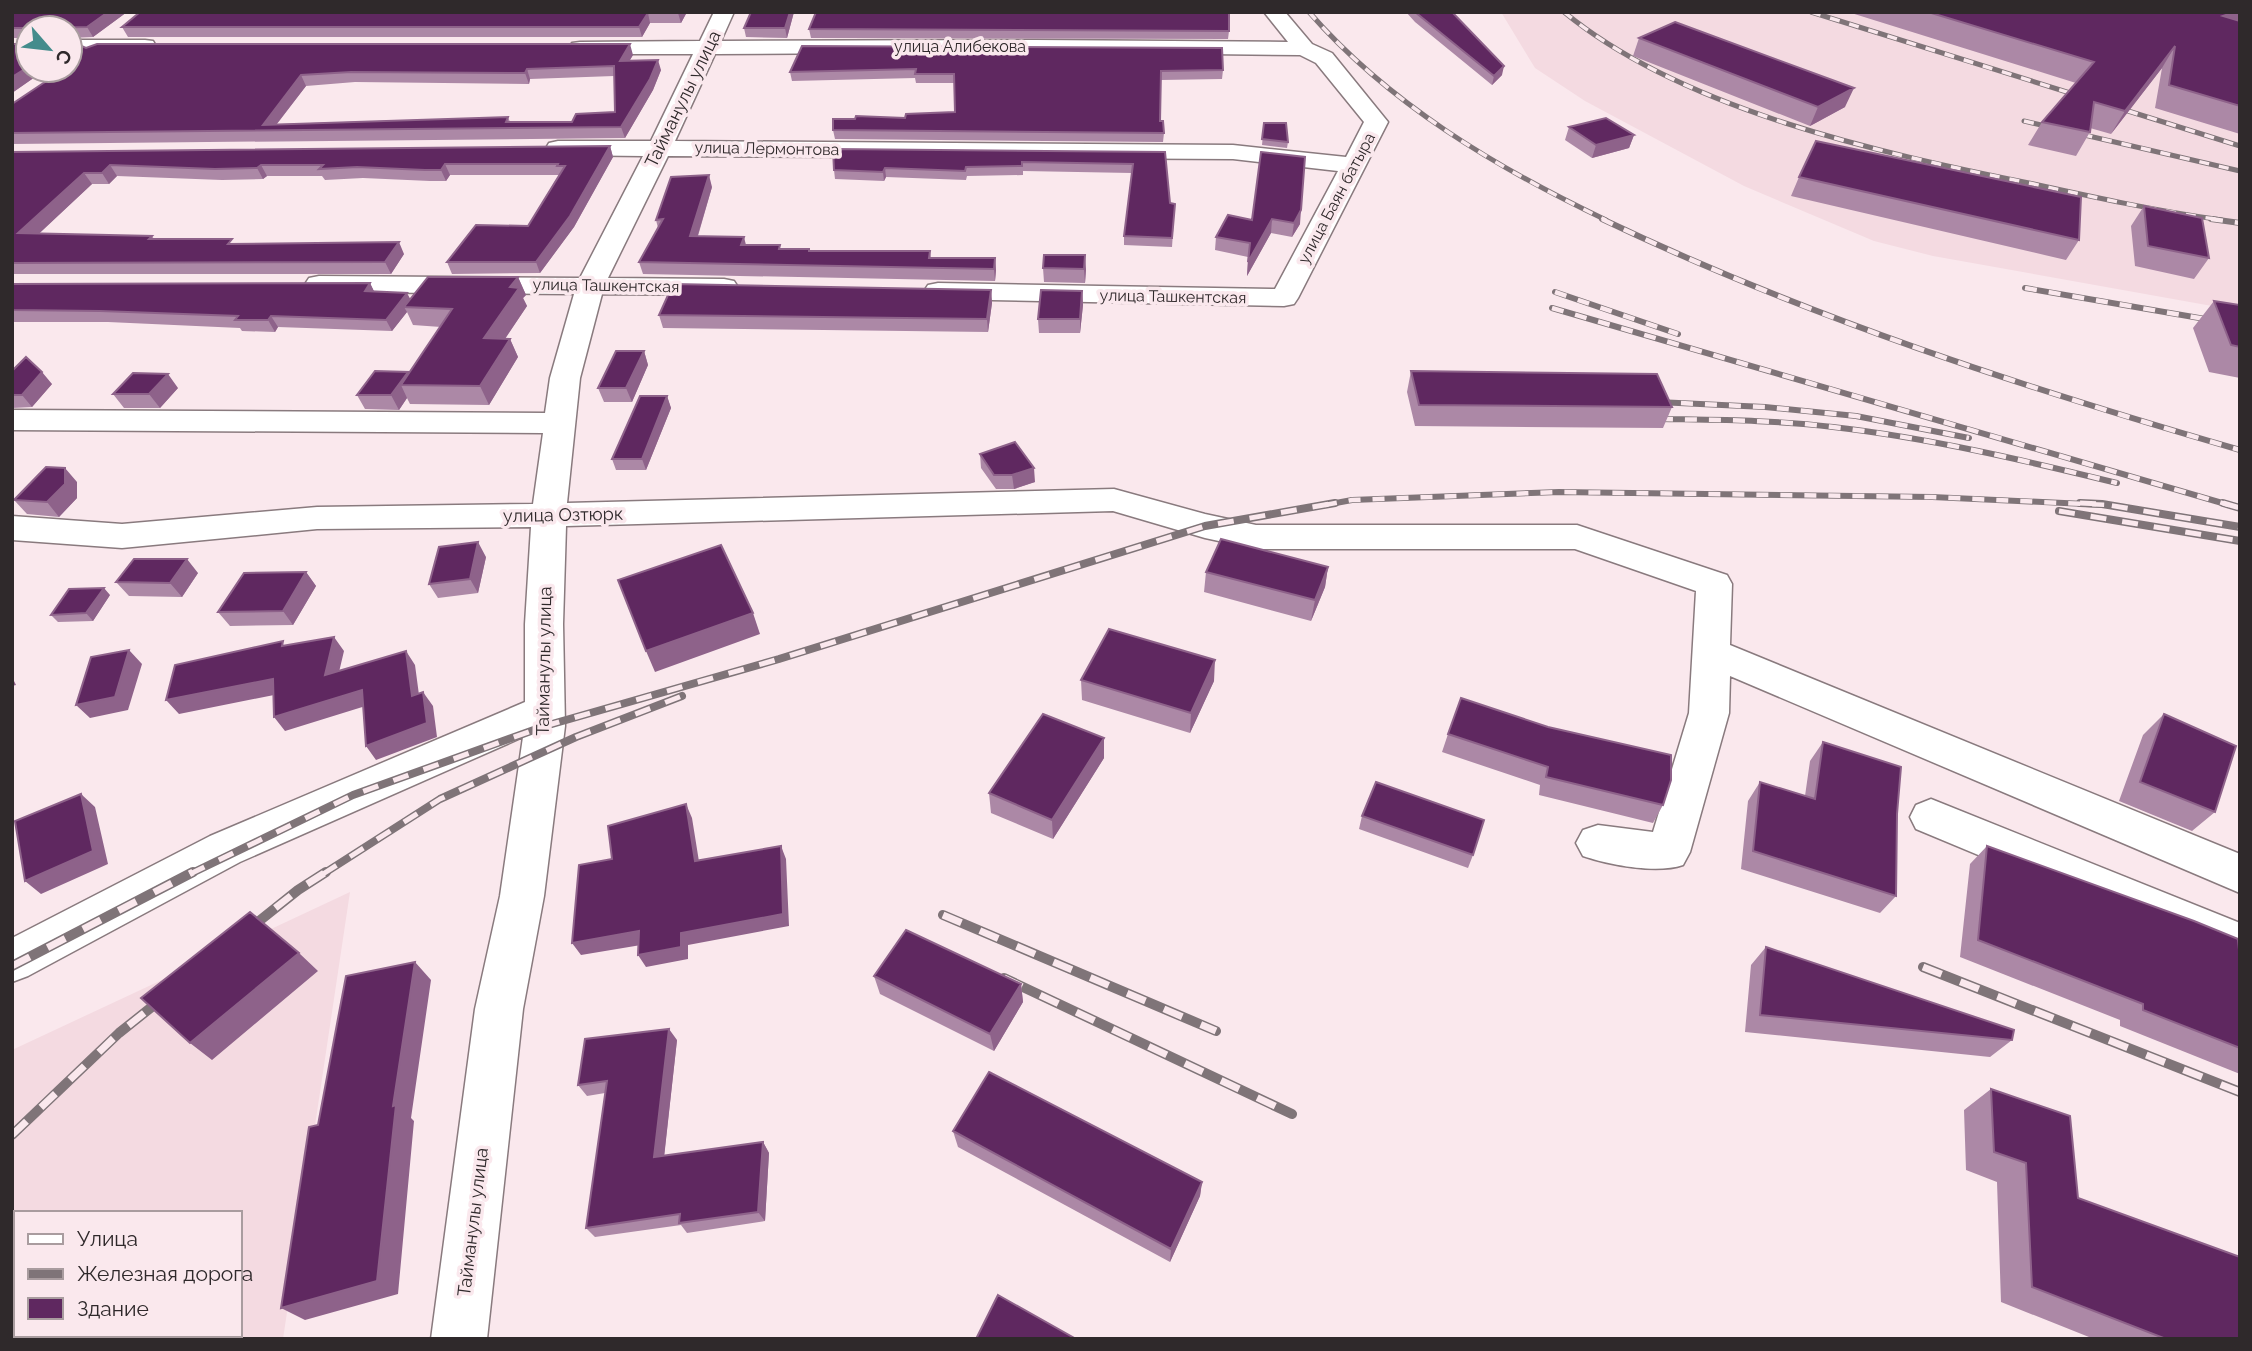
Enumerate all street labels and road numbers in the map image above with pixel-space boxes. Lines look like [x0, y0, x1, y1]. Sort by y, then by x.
street label: Тайманулы улица [640, 27, 725, 171]
street label: улица Алибекова [894, 37, 1026, 56]
street label: улица Баян батыра [1294, 130, 1379, 267]
street label: улица Лермонтова [694, 138, 840, 159]
street label: улица Ташкентская [532, 275, 680, 296]
street label: улица Ташкентская [1099, 286, 1247, 307]
street label: улица Озтюрк [503, 503, 623, 526]
street label: Тайманулы улица [532, 586, 555, 736]
street label: Тайманулы улица [453, 1146, 492, 1297]

